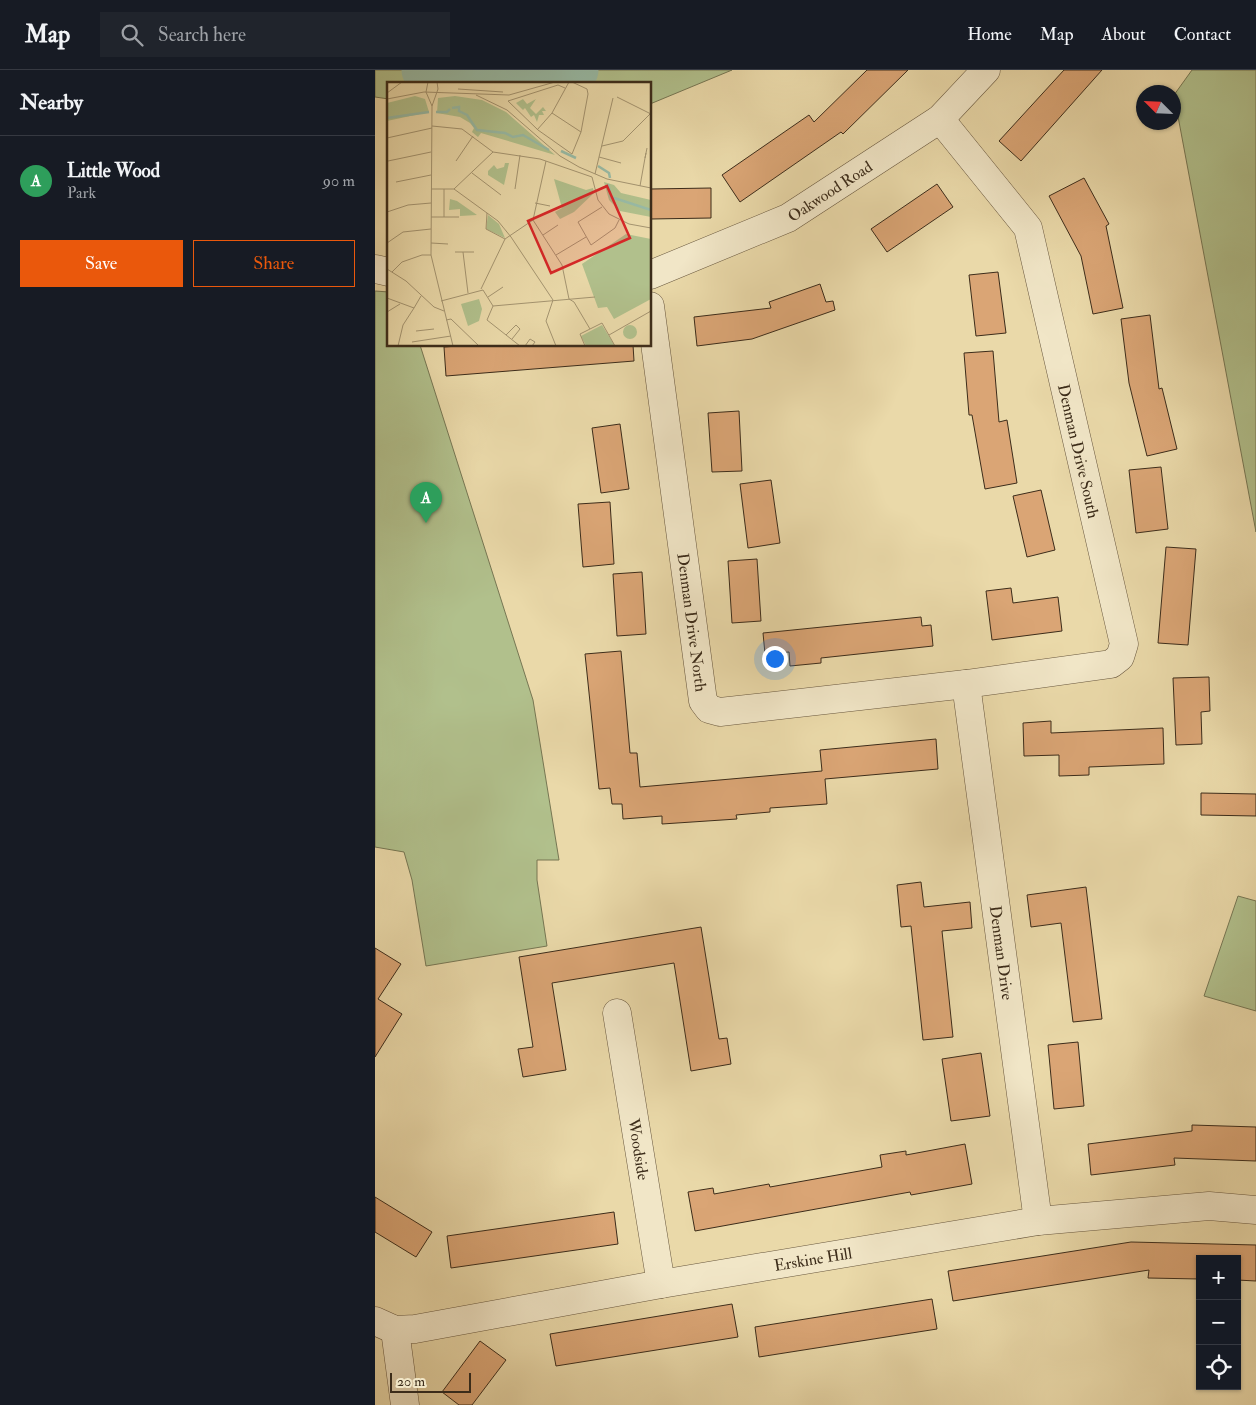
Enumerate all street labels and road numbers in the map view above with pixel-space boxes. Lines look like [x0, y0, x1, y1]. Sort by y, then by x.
street label: Oakwood Road [784, 157, 876, 227]
street label: Denman Drive South [1053, 382, 1103, 521]
street label: Denman Drive North [672, 552, 711, 694]
street label: Denman Drive [985, 904, 1017, 1002]
street label: Woodside [623, 1116, 653, 1182]
street label: Erskine Hill [772, 1243, 854, 1276]

